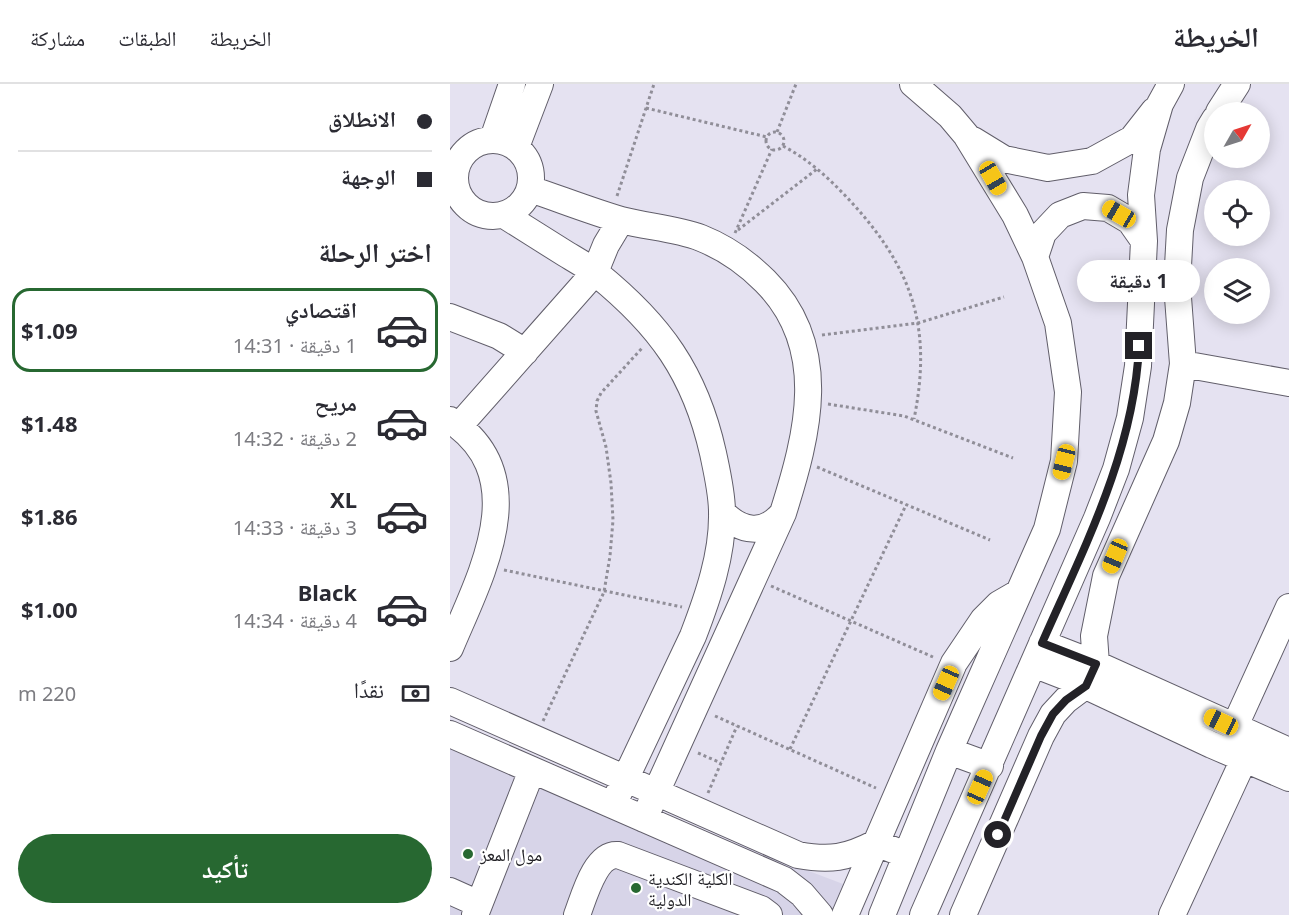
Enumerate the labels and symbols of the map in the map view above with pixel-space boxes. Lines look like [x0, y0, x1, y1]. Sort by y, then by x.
north arrow [1204, 102, 1270, 168]
car [976, 158, 1010, 198]
car [1099, 197, 1139, 231]
callout: 1 دقيقة [1078, 259, 1200, 301]
route end [1125, 332, 1152, 359]
car [1051, 442, 1077, 482]
car [1100, 536, 1130, 576]
car [930, 663, 962, 703]
car [1201, 706, 1241, 738]
car [964, 767, 996, 807]
route start [984, 821, 1011, 848]
place label: مول المعز [479, 842, 542, 866]
marker: مول المعز [461, 847, 475, 861]
place label: الكلية الكندية الدولية [648, 866, 733, 911]
marker: الكلية الكندية الدولية [629, 881, 643, 895]

